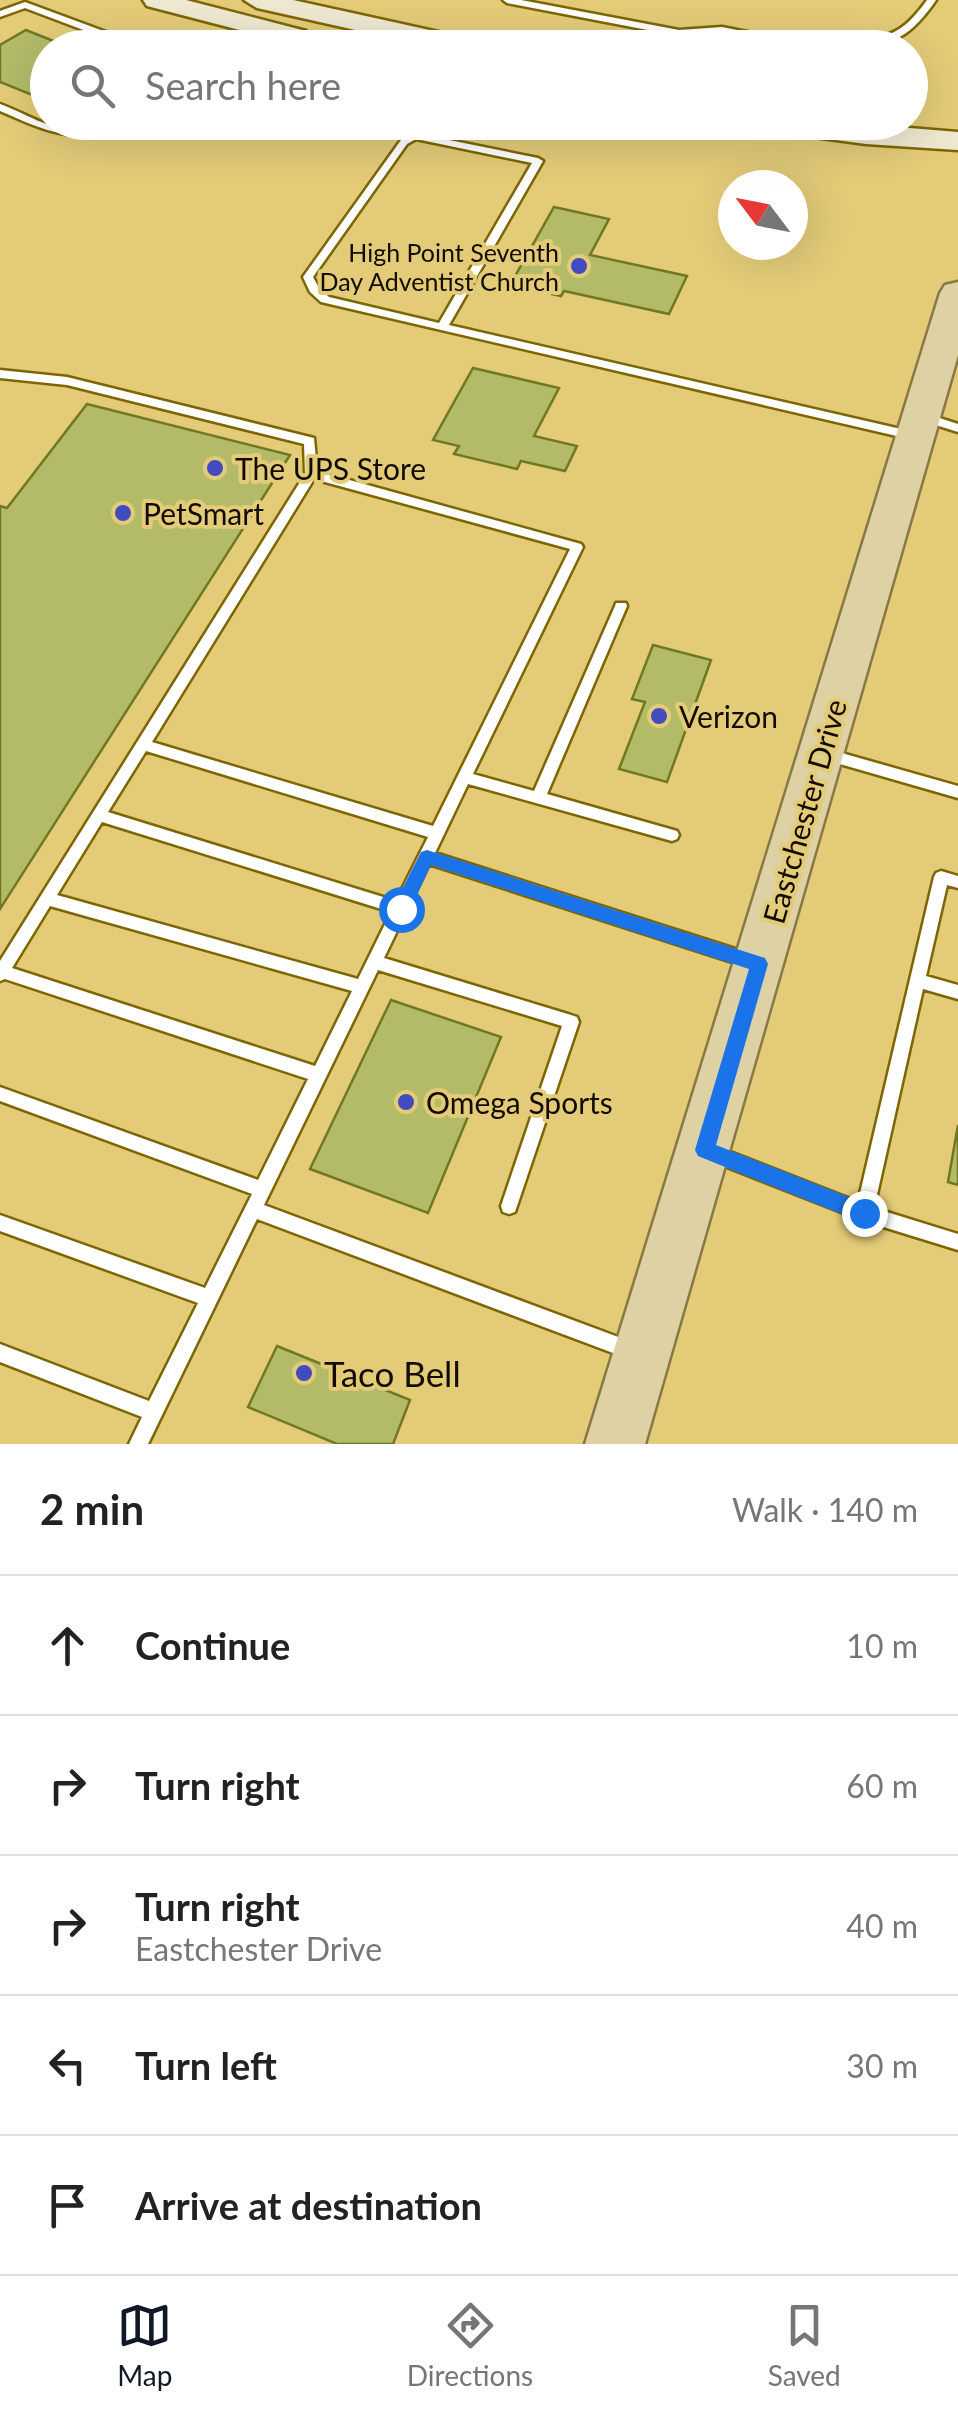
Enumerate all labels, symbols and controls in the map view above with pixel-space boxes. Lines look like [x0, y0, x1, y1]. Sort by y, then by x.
search box [30, 30, 928, 140]
icon: search [65, 58, 120, 113]
text: Search here [145, 62, 341, 108]
north arrow [718, 170, 808, 260]
place label: High Point Seventh Day Adventist Church [320, 237, 559, 296]
marker: High Point Seventh Day Adventist Church [568, 255, 590, 277]
place label: The UPS Store [235, 450, 426, 486]
marker: The UPS Store [204, 457, 226, 479]
place label: PetSmart [143, 495, 264, 531]
marker: PetSmart [112, 502, 134, 524]
street label: Eastchester Drive [755, 695, 853, 927]
place label: Verizon [679, 698, 778, 734]
marker: Verizon [648, 705, 670, 727]
route start [379, 887, 425, 933]
place label: Omega Sports [426, 1084, 613, 1120]
marker: Omega Sports [395, 1091, 417, 1113]
route end [842, 1191, 888, 1237]
place label: Taco Bell [324, 1352, 461, 1394]
marker: Taco Bell [293, 1362, 315, 1384]
text: 2 min [40, 1484, 144, 1534]
text: Walk · 140 m [732, 1490, 918, 1529]
icon: ahead [40, 1618, 95, 1673]
text: Continue [135, 1622, 290, 1668]
text: 10 m [846, 1626, 918, 1665]
icon: right [40, 1758, 95, 1813]
text: Turn right [135, 1762, 300, 1808]
text: 60 m [846, 1766, 918, 1805]
text: Turn right [135, 1883, 300, 1929]
icon: right [40, 1898, 95, 1953]
text: 40 m [846, 1906, 918, 1945]
text: Eastchester Drive [135, 1929, 382, 1968]
icon: left [40, 2038, 95, 2093]
text: Turn left [135, 2042, 277, 2088]
text: 30 m [846, 2046, 918, 2085]
icon: arrive [40, 2178, 95, 2233]
text: Arrive at destination [135, 2182, 482, 2228]
tab: Map [117, 2298, 172, 2392]
tab: Directions [407, 2298, 533, 2392]
tab: Saved [768, 2298, 841, 2392]

